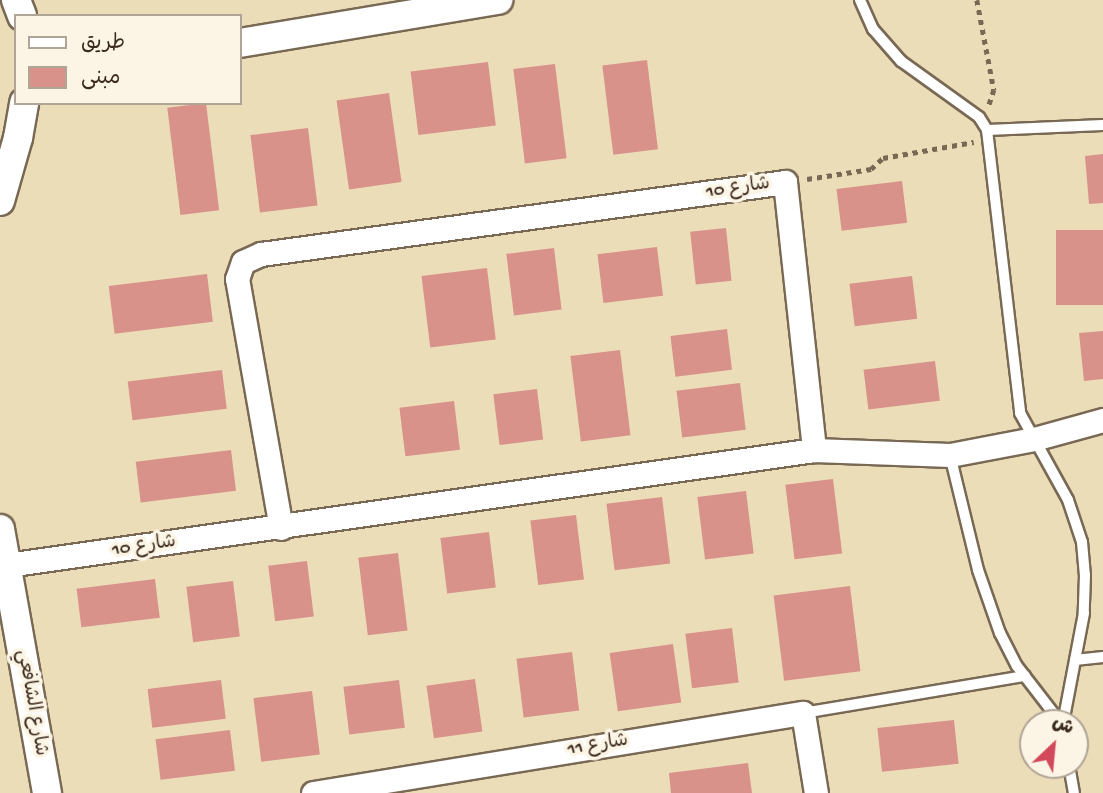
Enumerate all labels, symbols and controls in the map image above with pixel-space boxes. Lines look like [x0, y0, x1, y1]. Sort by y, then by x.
legend [14, 14, 242, 105]
text: طريق [81, 32, 125, 57]
text: مبنى [81, 67, 120, 92]
street label: شارع 10 [705, 173, 771, 205]
street label: شارع 10 [111, 531, 177, 563]
street label: شارع الشافعي [10, 648, 52, 758]
north arrow [1019, 709, 1089, 779]
text: ش [1048, 712, 1077, 741]
street label: شارع 11 [566, 730, 630, 762]

